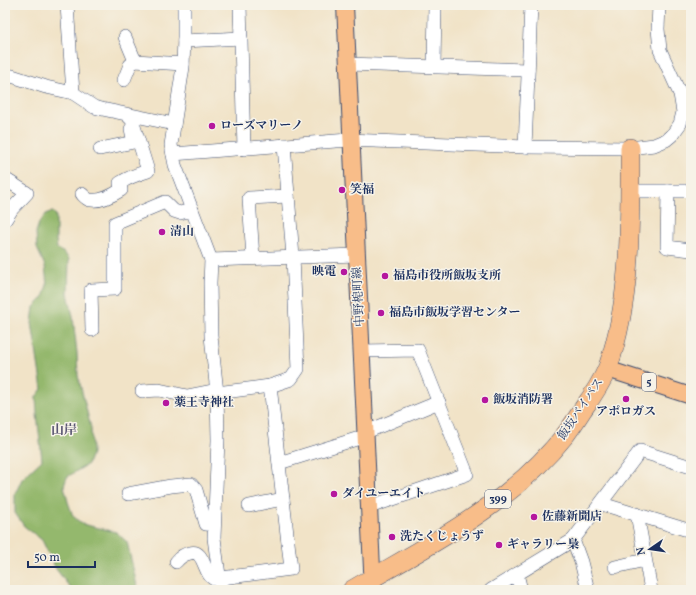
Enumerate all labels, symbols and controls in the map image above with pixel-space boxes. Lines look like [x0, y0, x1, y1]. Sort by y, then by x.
place label: ローズマリーノ [220, 118, 303, 134]
marker: ローズマリーノ [207, 121, 217, 131]
place label: 笑福 [350, 182, 374, 198]
marker: 笑福 [337, 185, 347, 195]
place label: 清山 [170, 224, 194, 240]
marker: 清山 [157, 227, 167, 237]
place label: 映電 [312, 264, 337, 280]
marker: 映電 [339, 267, 349, 277]
street label: 中野梍町線 [349, 267, 369, 327]
place label: 福島市役所飯坂支所 [393, 268, 501, 284]
marker: 福島市役所飯坂支所 [380, 271, 390, 281]
place label: 福島市飯坂学習センター [389, 305, 521, 321]
marker: 福島市飯坂学習センター [376, 308, 386, 318]
road number: 5 [642, 373, 656, 391]
street label: 飯坂バイパス [554, 375, 608, 443]
place label: 飯坂消防署 [493, 392, 553, 408]
marker: アポロガス [621, 394, 631, 404]
place label: 薬王寺神社 [174, 395, 234, 411]
marker: 飯坂消防署 [480, 395, 490, 405]
marker: 薬王寺神社 [161, 398, 171, 408]
place label: アポロガス [596, 404, 656, 420]
district label: 山岸 [51, 422, 77, 440]
place label: ダイユーエイト [342, 486, 425, 502]
marker: ダイユーエイト [329, 489, 339, 499]
road number: 399 [485, 490, 511, 508]
place label: 佐藤新聞店 [542, 509, 602, 525]
marker: 佐藤新聞店 [529, 512, 539, 522]
place label: 洗たくじょうず [400, 529, 484, 545]
north arrow [630, 529, 670, 569]
marker: 洗たくじょうず [387, 532, 397, 542]
place label: ギャラリー梟 [507, 537, 579, 553]
marker: ギャラリー梟 [494, 540, 504, 550]
scale bar [28, 543, 95, 569]
text: N [634, 545, 650, 556]
text: 50 m [34, 550, 60, 566]

